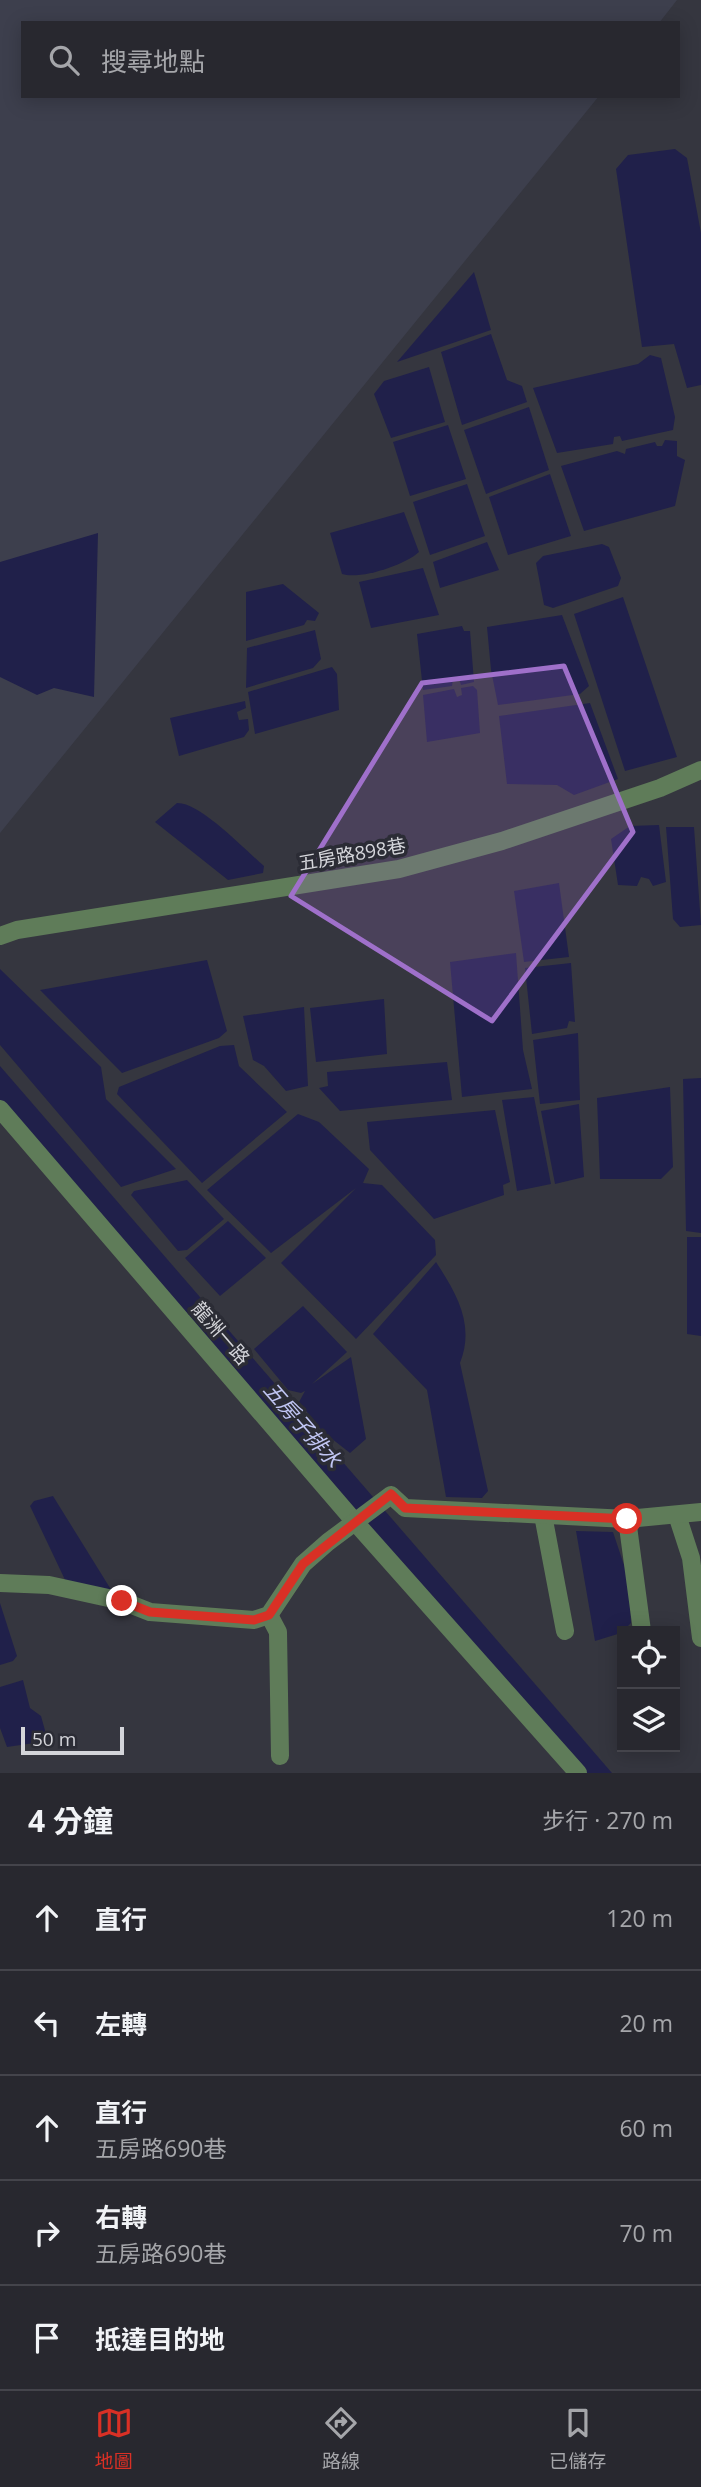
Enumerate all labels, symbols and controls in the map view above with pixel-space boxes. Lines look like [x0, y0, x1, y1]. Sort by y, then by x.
search box [21, 21, 680, 98]
icon: search [45, 41, 83, 79]
text: 搜尋地點 [101, 43, 205, 79]
street label: 五房路898巷 [296, 832, 408, 876]
street label: 龍洲一路 [186, 1296, 256, 1370]
water label: 五房子排水 [258, 1376, 348, 1474]
route start [611, 1503, 642, 1534]
route end [106, 1585, 137, 1616]
map controls [617, 1626, 680, 1752]
button: locate [617, 1626, 680, 1689]
button: layers [617, 1689, 680, 1752]
scale bar [21, 1724, 124, 1756]
text: 50 m [32, 1726, 76, 1752]
text: 4 分鐘 [28, 1800, 113, 1841]
text: 步行 · 270 m [542, 1804, 673, 1836]
icon: ahead [28, 1899, 66, 1937]
text: 直行 [95, 1901, 147, 1937]
text: 120 m [606, 1902, 673, 1934]
icon: left [28, 2004, 66, 2042]
text: 左轉 [95, 2006, 147, 2042]
text: 20 m [619, 2007, 673, 2039]
text: 直行 [95, 2094, 147, 2130]
icon: ahead [28, 2109, 66, 2147]
text: 60 m [619, 2112, 673, 2144]
text: 五房路690巷 [95, 2132, 226, 2164]
text: 右轉 [95, 2199, 147, 2235]
icon: right [28, 2214, 66, 2252]
text: 70 m [619, 2217, 673, 2249]
text: 五房路690巷 [95, 2237, 226, 2269]
icon: arrive [28, 2319, 66, 2357]
text: 抵達目的地 [95, 2321, 225, 2357]
tab: 地圖 [95, 2404, 133, 2474]
tab: 路線 [322, 2404, 360, 2474]
tab: 已儲存 [549, 2404, 606, 2474]

